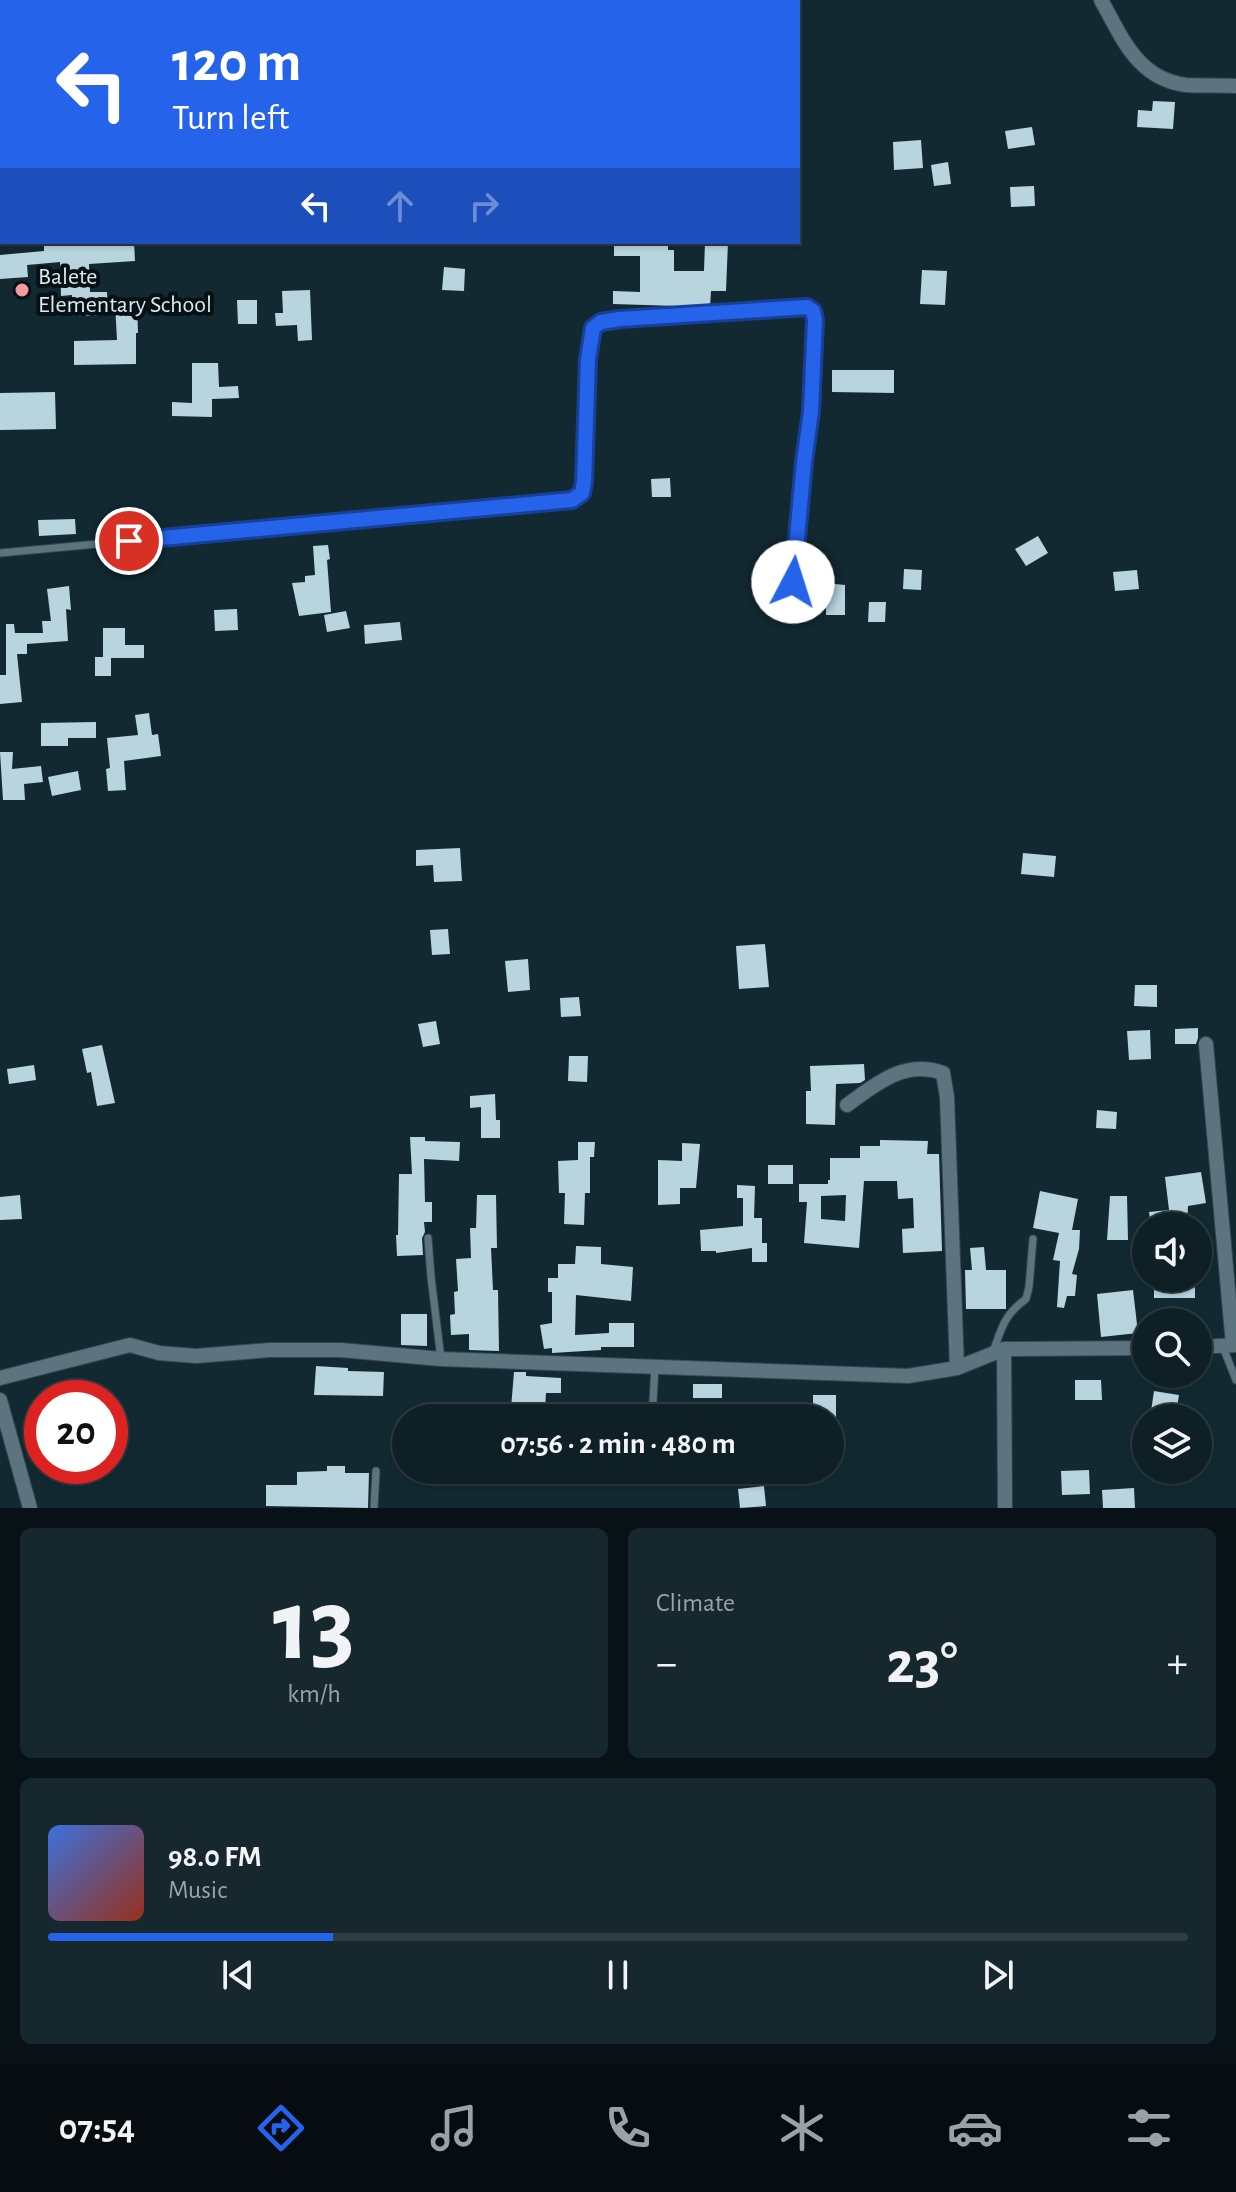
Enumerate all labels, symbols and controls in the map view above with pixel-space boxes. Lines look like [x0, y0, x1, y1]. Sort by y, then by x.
icon: left [40, 32, 144, 136]
text: 120 m [172, 35, 301, 91]
text: Turn left [172, 100, 289, 136]
icon: left [294, 184, 338, 228]
icon: ahead [378, 184, 422, 228]
icon: right [462, 184, 506, 228]
place label: Balete Elementary School [38, 265, 212, 317]
marker: Balete Elementary School [13, 281, 31, 299]
pin [95, 507, 163, 575]
icon: arrive [107, 519, 151, 563]
position arrow [751, 540, 835, 624]
map controls [1132, 1212, 1212, 1484]
button: sound [1132, 1212, 1212, 1292]
button: search [1132, 1308, 1212, 1388]
speed limit sign: 20 [24, 1380, 128, 1484]
button: layers [1132, 1404, 1212, 1484]
text: 07:56 · 2 min · 480 m [500, 1429, 736, 1459]
text: 13 [273, 1575, 355, 1679]
text: Climate [656, 1590, 735, 1616]
text: 23° [886, 1634, 958, 1694]
text: − [656, 1642, 677, 1686]
text: + [1167, 1642, 1188, 1686]
text: km/h [287, 1681, 341, 1707]
text: 98.0 FM [168, 1842, 262, 1872]
text: Music [168, 1877, 227, 1903]
icon: previous [216, 1953, 260, 1997]
icon: pause [596, 1953, 640, 1997]
icon: next [976, 1953, 1020, 1997]
icon: directions [253, 2100, 309, 2156]
icon: music [426, 2100, 482, 2156]
icon: phone [600, 2100, 656, 2156]
icon: climate [774, 2100, 830, 2156]
icon: car [947, 2100, 1003, 2156]
icon: filters [1121, 2100, 1177, 2156]
text: 07:54 [59, 2110, 135, 2146]

